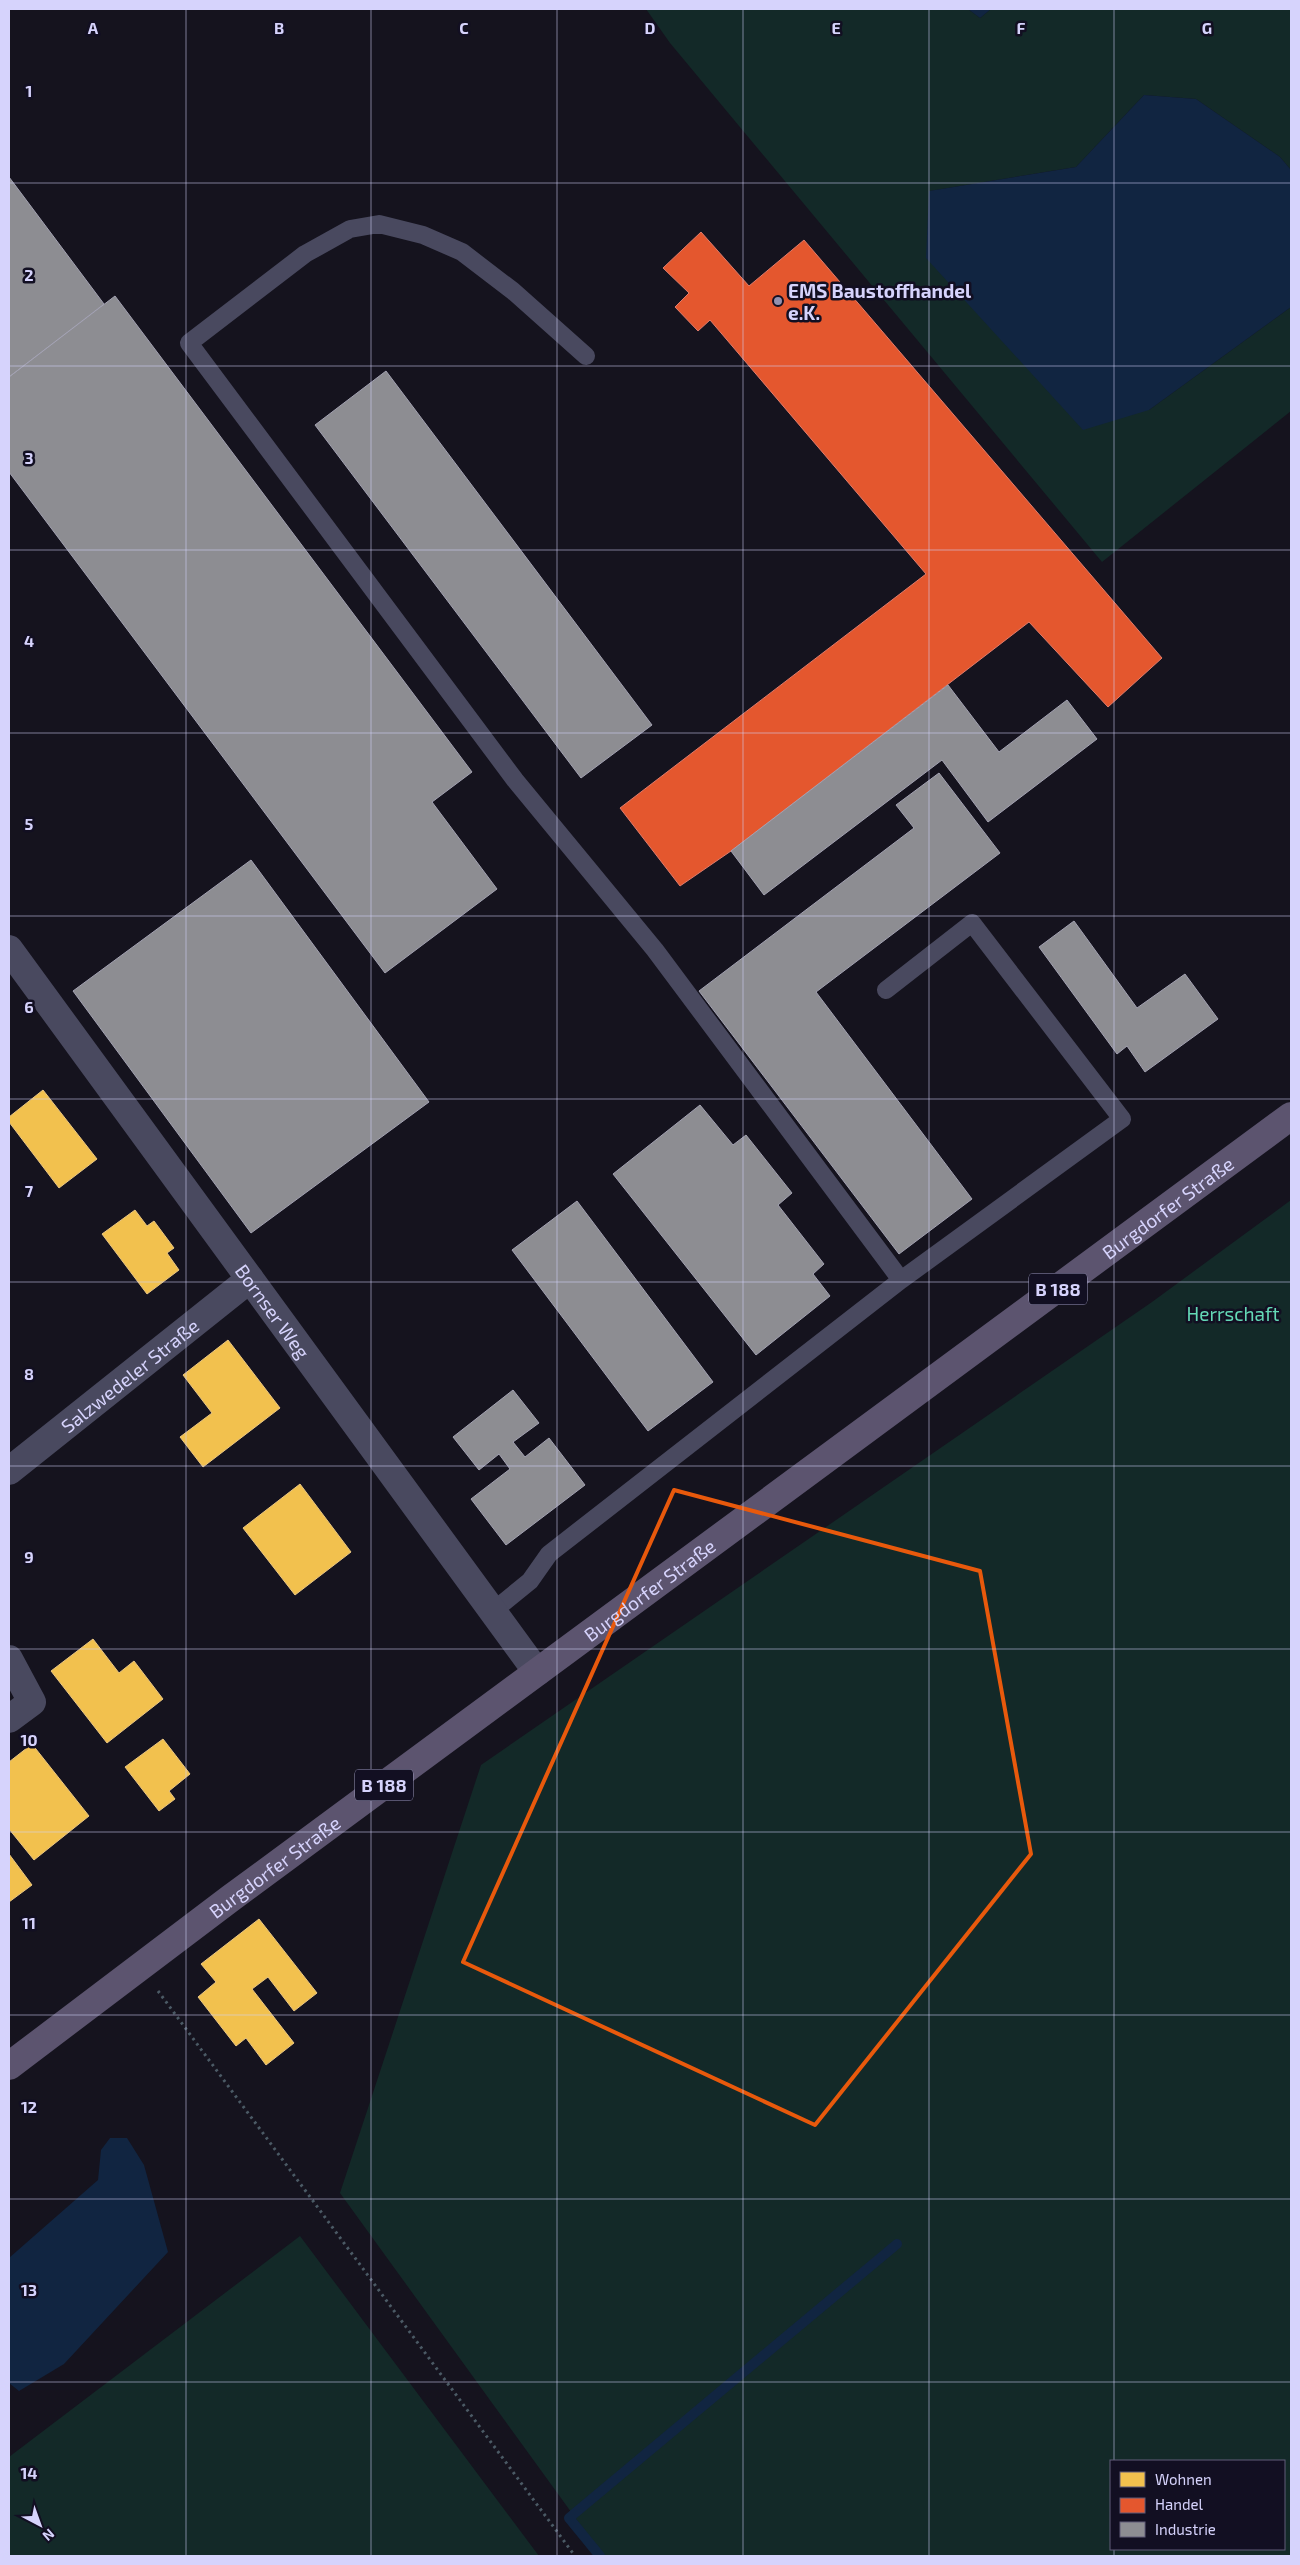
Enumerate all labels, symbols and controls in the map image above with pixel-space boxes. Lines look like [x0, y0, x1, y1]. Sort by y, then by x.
text: A [88, 18, 99, 37]
text: B [274, 18, 284, 37]
text: C [459, 18, 469, 37]
text: D [645, 18, 656, 37]
text: E [831, 18, 841, 37]
text: F [1017, 18, 1026, 37]
text: G [1202, 18, 1212, 37]
text: 1 [26, 81, 32, 100]
text: 2 [24, 265, 34, 284]
place label: EMS Baustoffhandel e.K. [788, 279, 972, 324]
marker: EMS Baustoffhandel e.K. [772, 295, 784, 307]
text: 3 [24, 448, 34, 467]
text: 4 [24, 631, 34, 650]
text: 5 [25, 814, 34, 833]
text: 6 [24, 997, 34, 1016]
street label: Burgdorfer Straße [1097, 1151, 1238, 1263]
text: 7 [25, 1181, 34, 1200]
street label: Bornser Weg [231, 1259, 315, 1363]
road number: B 188 [1029, 1274, 1087, 1305]
park label: Herrschaft [1186, 1302, 1280, 1325]
street label: Salzwedeler Straße [56, 1313, 203, 1437]
text: 8 [24, 1364, 34, 1383]
street label: Burgdorfer Straße [579, 1533, 719, 1646]
text: 9 [24, 1547, 34, 1566]
text: 10 [20, 1730, 38, 1749]
road number: B 188 [355, 1770, 413, 1800]
street label: Burgdorfer Straße [204, 1810, 344, 1922]
text: 11 [22, 1913, 36, 1932]
text: 12 [21, 2097, 37, 2116]
text: 13 [21, 2280, 37, 2299]
legend [1110, 2460, 1285, 2550]
text: 14 [20, 2463, 38, 2482]
text: Wohnen [1155, 2470, 1212, 2488]
text: Handel [1155, 2495, 1204, 2513]
north arrow [15, 2500, 65, 2550]
text: Industrie [1155, 2520, 1216, 2538]
text: N [39, 2525, 58, 2545]

